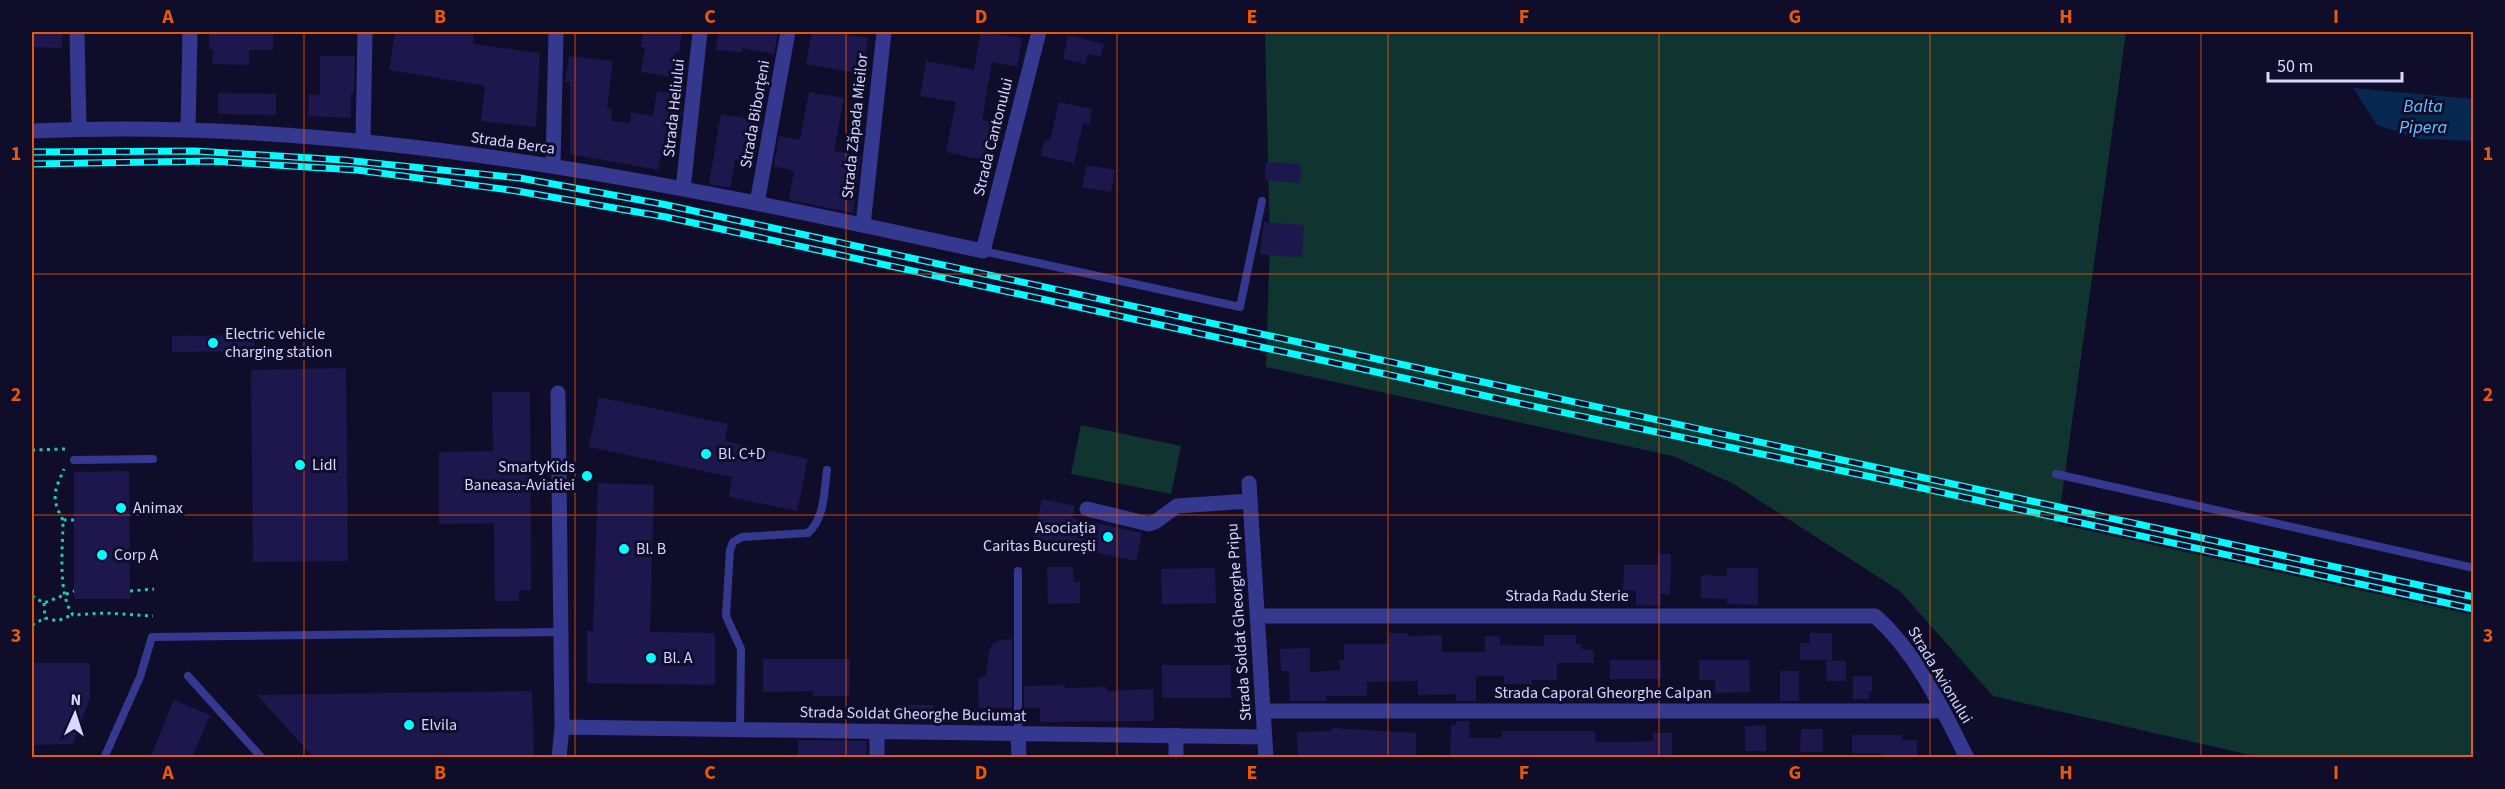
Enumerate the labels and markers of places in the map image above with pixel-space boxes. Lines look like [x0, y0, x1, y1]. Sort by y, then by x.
place label: Electric vehicle charging station [225, 323, 333, 363]
marker: Electric vehicle charging station [206, 336, 220, 350]
place label: Bl. C+D [718, 443, 766, 465]
marker: Bl. C+D [699, 447, 713, 461]
place label: Lidl [312, 454, 337, 476]
place label: SmartyKids Baneasa-Aviatiei [464, 456, 575, 496]
marker: Lidl [293, 458, 307, 472]
marker: SmartyKids Baneasa-Aviatiei [580, 469, 594, 483]
place label: Animax [133, 497, 183, 519]
marker: Animax [114, 501, 128, 515]
place label: Asociația Caritas București [983, 517, 1096, 557]
marker: Asociația Caritas București [1101, 530, 1115, 544]
place label: Bl. B [636, 538, 666, 560]
marker: Bl. B [617, 542, 631, 556]
place label: Corp A [114, 544, 158, 566]
marker: Corp A [95, 548, 109, 562]
place label: Bl. A [663, 647, 693, 669]
marker: Bl. A [644, 651, 658, 665]
place label: Elvila [421, 714, 457, 736]
marker: Elvila [402, 718, 416, 732]

